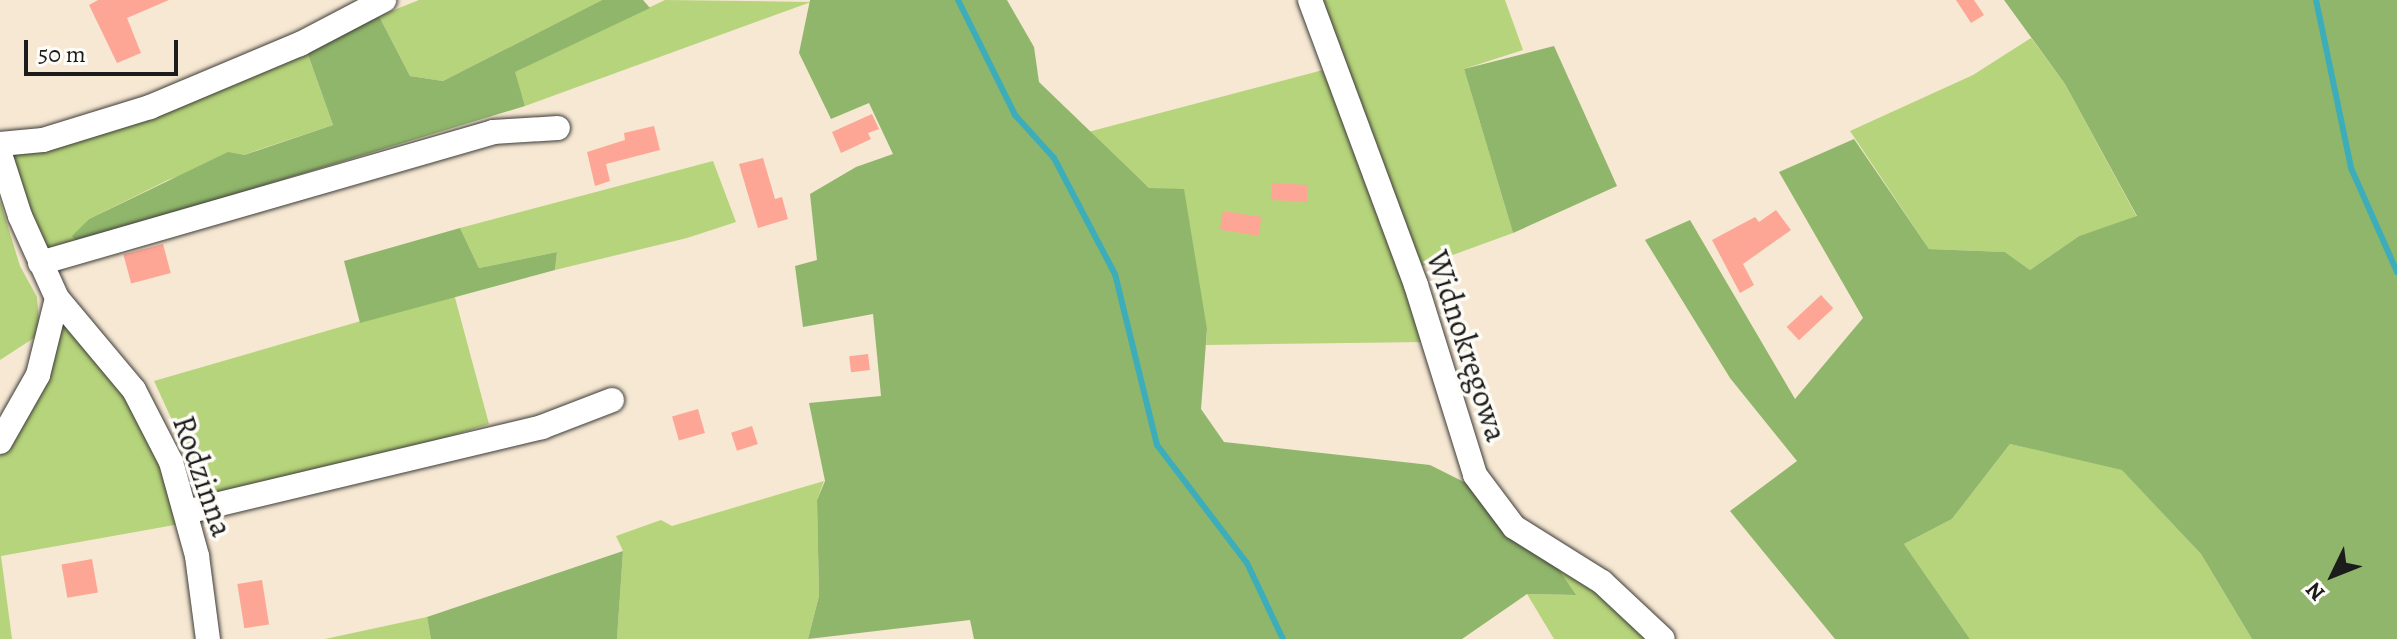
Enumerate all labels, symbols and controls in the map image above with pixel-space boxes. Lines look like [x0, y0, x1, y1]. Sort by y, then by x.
scale bar [28, 24, 182, 74]
text: 50 m [38, 38, 86, 70]
street label: Widnokręgowa [1418, 246, 1516, 446]
street label: Rodzinna [164, 410, 242, 542]
north arrow [2293, 535, 2373, 615]
text: N [2299, 575, 2332, 607]

